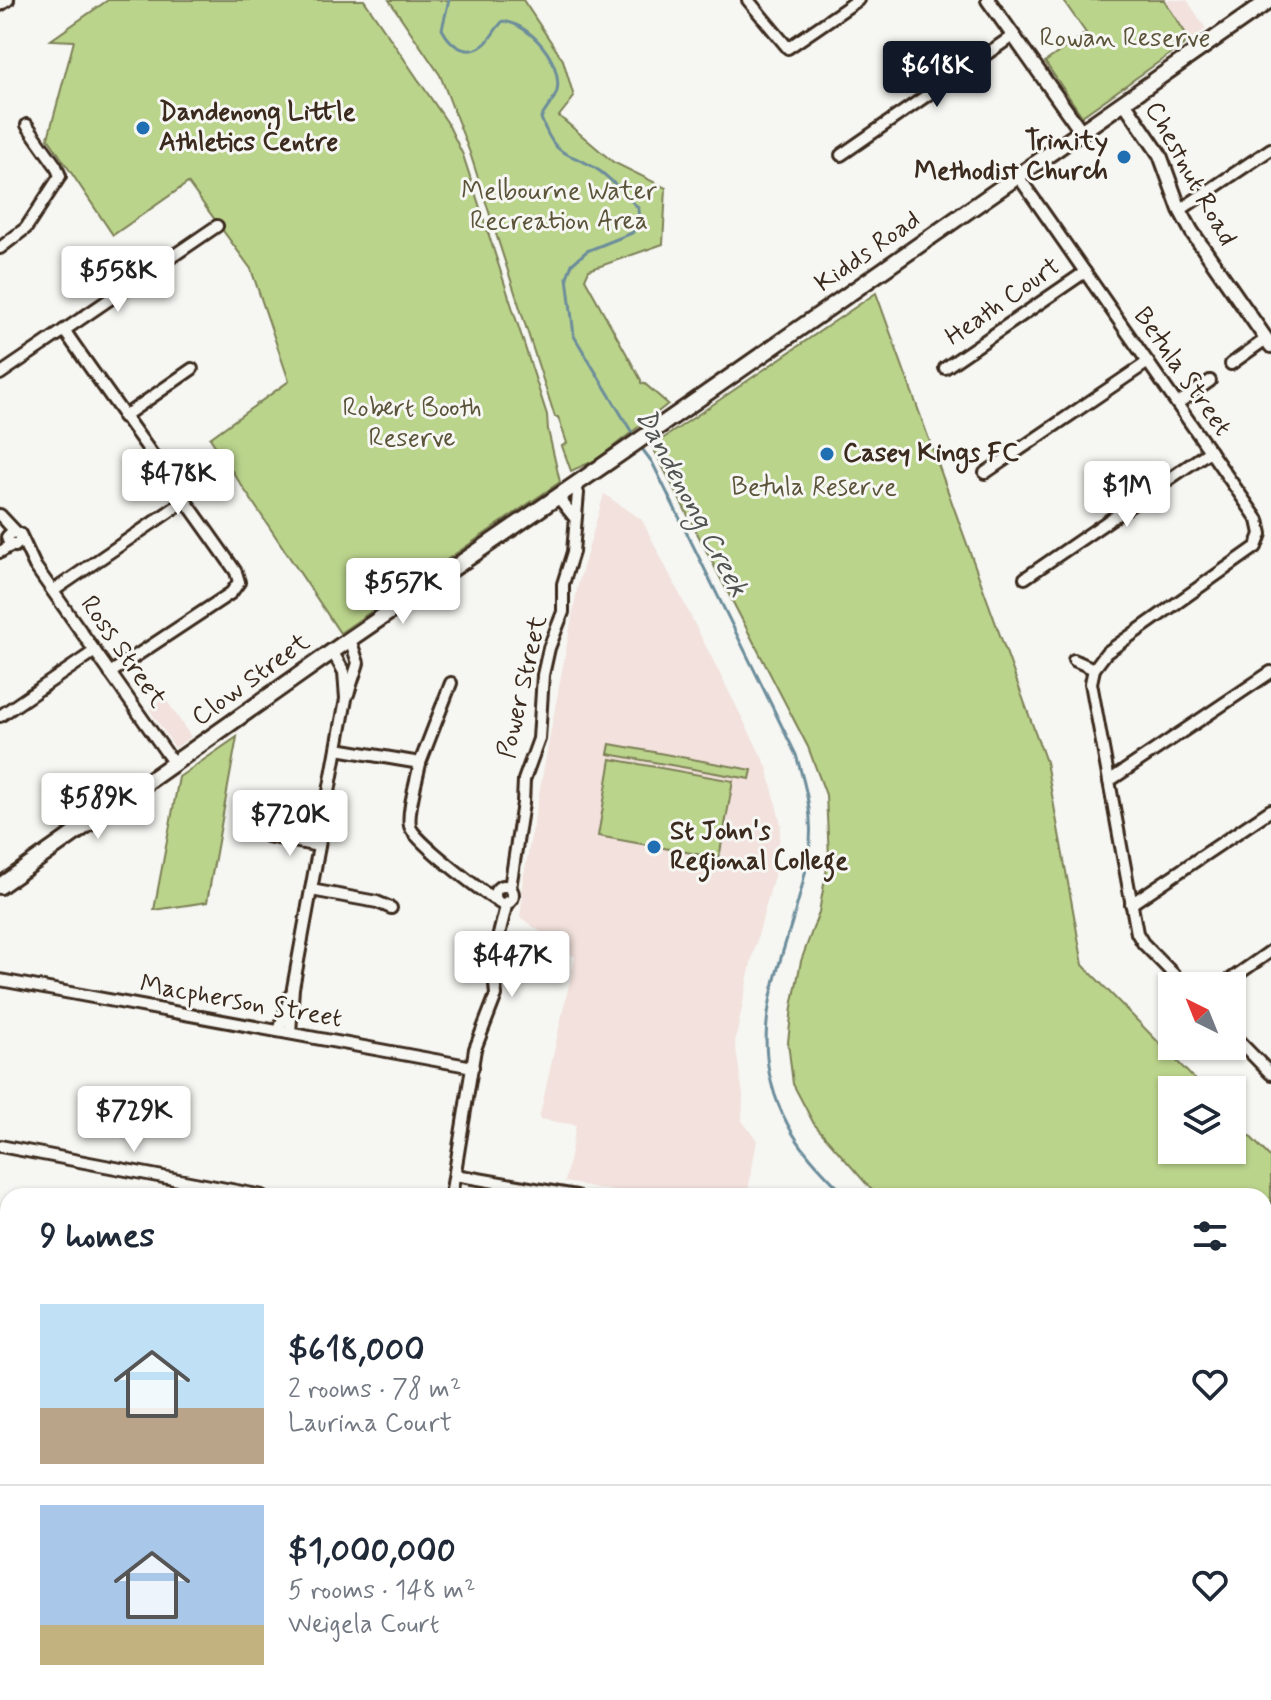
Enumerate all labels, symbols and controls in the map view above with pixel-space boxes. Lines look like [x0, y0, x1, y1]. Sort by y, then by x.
park label: Rowan Reserve [1040, 22, 1210, 56]
pin: $618K [881, 41, 993, 109]
text: $618K [901, 50, 973, 84]
place label: Dandenong Little Athletics Centre [159, 96, 356, 160]
street label: Chestnut Road [1136, 96, 1244, 252]
marker: Dandenong Little Athletics Centre [134, 119, 152, 137]
place label: Trinity Methodist Church [914, 125, 1108, 189]
marker: Trinity Methodist Church [1115, 148, 1133, 166]
park label: Melbourne Water Recreation Area [461, 175, 657, 239]
street label: Kidds Road [809, 203, 927, 301]
pin: $558K [62, 246, 174, 314]
street label: Heath Court [939, 250, 1067, 354]
text: $558K [79, 255, 157, 289]
street label: Betula Street [1125, 301, 1239, 443]
park label: Robert Booth Reserve [342, 392, 482, 456]
water label: Dandenong Creek [624, 402, 756, 605]
place label: Casey Kings FC [843, 437, 1019, 474]
marker: Casey Kings FC [818, 445, 836, 463]
pin: $478K [122, 449, 234, 517]
text: $478K [140, 458, 216, 492]
pin: $1M [1088, 461, 1166, 529]
text: $1M [1102, 470, 1152, 504]
park label: Betula Reserve [731, 471, 897, 505]
pin: $557K [347, 558, 459, 626]
text: $557K [364, 567, 442, 601]
street label: Ross Street [72, 589, 174, 715]
street label: Power Street [490, 612, 556, 762]
street label: Clow Street [185, 626, 317, 734]
pin: $589K [42, 773, 154, 841]
text: $589K [59, 782, 137, 816]
pin: $720K [234, 790, 346, 858]
text: $720K [251, 799, 329, 833]
place label: St John's Regional College [670, 815, 848, 882]
marker: St John's Regional College [645, 838, 663, 856]
pin: $447K [456, 931, 568, 999]
text: $447K [472, 940, 552, 974]
street label: Macpherson Street [137, 967, 345, 1037]
north arrow [1158, 972, 1246, 1060]
map controls [1158, 972, 1246, 1164]
button: layers [1158, 1076, 1246, 1164]
pin: $729K [78, 1086, 190, 1154]
text: $729K [96, 1095, 172, 1129]
text: 9 homes [40, 1214, 155, 1259]
icon: filters [1188, 1214, 1232, 1258]
text: $618,000 [288, 1328, 425, 1373]
icon: home [104, 1336, 200, 1432]
icon: heart [1188, 1362, 1232, 1406]
text: 2 rooms · 78 m² [288, 1373, 461, 1407]
text: Laurina Court [288, 1407, 452, 1441]
text: $1,000,000 [288, 1529, 456, 1574]
icon: home [104, 1537, 200, 1633]
icon: heart [1188, 1563, 1232, 1607]
text: 5 rooms · 148 m² [288, 1574, 475, 1608]
text: Weigela Court [288, 1608, 439, 1642]

